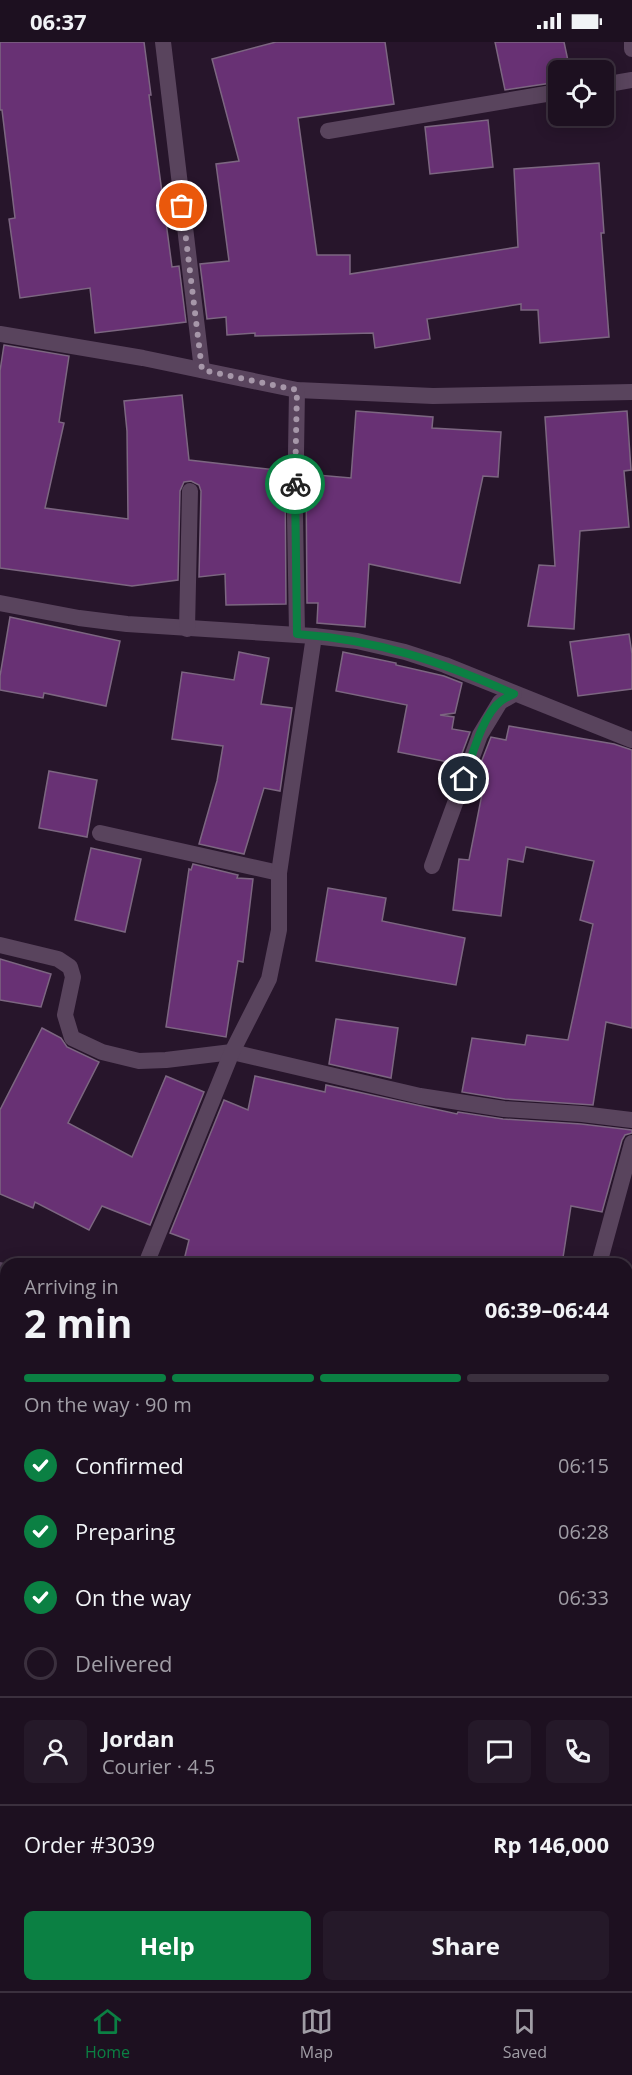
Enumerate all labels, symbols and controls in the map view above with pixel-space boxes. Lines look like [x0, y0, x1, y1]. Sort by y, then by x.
text: 06:37 [30, 6, 87, 36]
map controls [548, 60, 614, 126]
button: locate [548, 60, 614, 126]
pin [156, 180, 207, 231]
icon: bag [165, 189, 198, 222]
courier [265, 454, 325, 514]
icon: bike [279, 468, 312, 501]
pin [438, 753, 489, 804]
icon: home [447, 762, 480, 795]
text: Arriving in [24, 1273, 119, 1300]
text: 06:39–06:44 [485, 1294, 609, 1324]
text: 2 min [24, 1296, 132, 1349]
text: On the way · 90 m [24, 1391, 192, 1418]
icon: check [24, 1449, 57, 1482]
text: Confirmed [75, 1450, 184, 1480]
text: 06:15 [558, 1452, 609, 1479]
icon: check [24, 1515, 57, 1548]
text: Preparing [75, 1516, 175, 1546]
text: 06:28 [558, 1518, 609, 1545]
icon: check [24, 1581, 57, 1614]
text: On the way [75, 1582, 191, 1612]
text: 06:33 [558, 1584, 609, 1611]
text: Delivered [75, 1648, 173, 1678]
button: person [24, 1720, 87, 1783]
button: chat [468, 1720, 531, 1783]
button: phone [546, 1720, 609, 1783]
text: Jordan [102, 1723, 175, 1753]
text: Courier · 4.5 [102, 1753, 215, 1780]
text: Order #3039 [24, 1829, 155, 1859]
text: Rp 146,000 [493, 1829, 609, 1859]
button: Help [24, 1911, 311, 1980]
button: Share [323, 1911, 609, 1980]
tab: Home [85, 2005, 130, 2063]
tab: Map [300, 2005, 333, 2063]
tab: Saved [503, 2005, 547, 2063]

